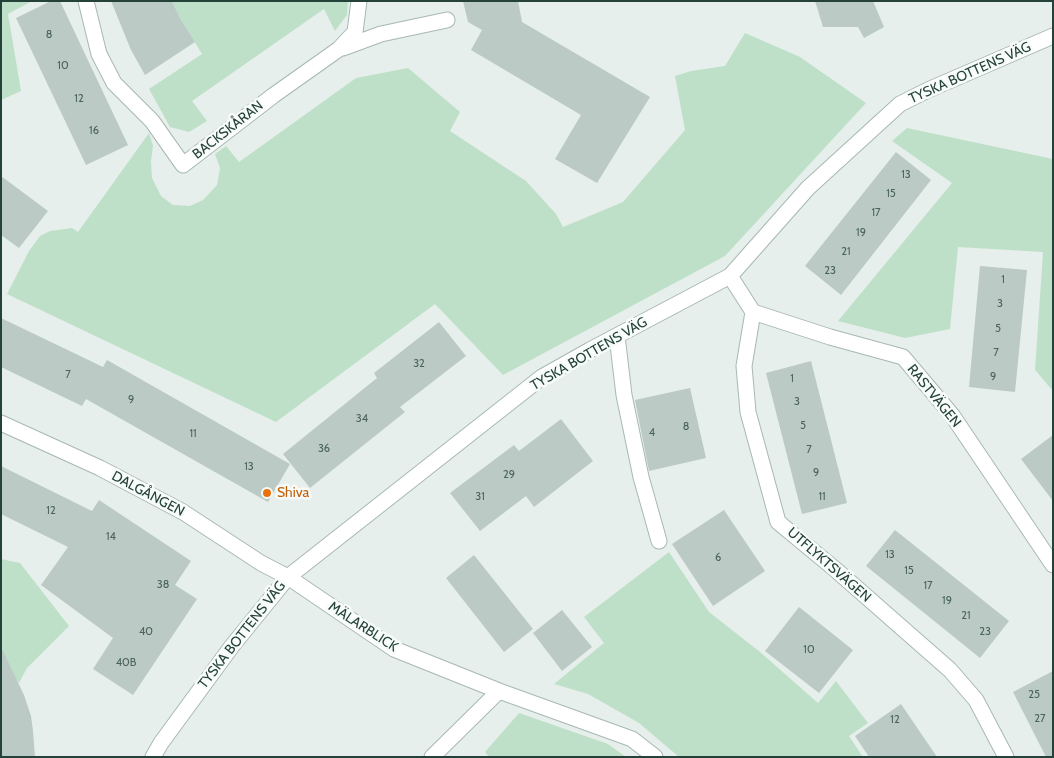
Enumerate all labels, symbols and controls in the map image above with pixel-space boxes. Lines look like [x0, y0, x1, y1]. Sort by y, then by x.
house number: 8 [46, 28, 52, 42]
street label: TYSKA BOTTENS VÄG [906, 39, 1034, 107]
house number: 10 [57, 59, 69, 73]
house number: 12 [74, 92, 84, 106]
street label: BACKSKÅRAN [189, 97, 267, 163]
house number: 16 [89, 124, 99, 138]
house number: 13 [901, 168, 911, 182]
house number: 15 [886, 187, 896, 201]
house number: 17 [871, 206, 881, 220]
house number: 19 [856, 226, 866, 240]
house number: 21 [841, 245, 851, 259]
house number: 23 [824, 264, 836, 278]
house number: 1 [1001, 273, 1005, 287]
house number: 3 [997, 297, 1003, 311]
street label: TYSKA BOTTENS VÄG [528, 314, 650, 394]
house number: 5 [995, 322, 1001, 336]
house number: 7 [993, 346, 999, 360]
house number: 32 [413, 357, 425, 371]
street label: RASTVÄGEN [904, 361, 964, 431]
house number: 7 [65, 368, 71, 382]
house number: 9 [990, 370, 996, 384]
house number: 1 [790, 372, 794, 386]
house number: 9 [128, 393, 134, 407]
house number: 3 [794, 395, 800, 409]
house number: 34 [356, 412, 368, 426]
house number: 5 [800, 419, 806, 433]
house number: 8 [683, 420, 689, 434]
house number: 4 [649, 426, 655, 440]
house number: 11 [189, 427, 197, 441]
house number: 36 [318, 442, 330, 456]
house number: 7 [806, 443, 812, 457]
house number: 13 [244, 460, 254, 474]
house number: 9 [813, 466, 819, 480]
street label: DALGÅNGEN [109, 468, 187, 520]
house number: 29 [503, 468, 515, 482]
place label: Shiva [277, 485, 309, 501]
marker: Shiva [261, 487, 273, 499]
house number: 31 [475, 490, 485, 504]
house number: 11 [818, 490, 826, 504]
house number: 12 [46, 504, 56, 518]
street label: UTFLYKTSVÄGEN [784, 524, 874, 606]
house number: 14 [106, 530, 116, 544]
house number: 13 [885, 548, 895, 562]
house number: 6 [715, 551, 721, 565]
house number: 15 [904, 564, 914, 578]
house number: 38 [157, 578, 169, 592]
street label: TYSKA BOTTENS VÄG [195, 578, 289, 692]
house number: 17 [923, 579, 933, 593]
house number: 19 [942, 594, 952, 608]
street label: MÄLARBLICK [325, 598, 401, 656]
house number: 21 [961, 609, 971, 623]
house number: 40 [139, 625, 153, 639]
house number: 23 [979, 625, 991, 639]
house number: 10 [803, 643, 815, 657]
house number: 40B [116, 656, 136, 670]
house number: 25 [1028, 688, 1040, 702]
house number: 27 [1034, 712, 1046, 726]
house number: 12 [890, 713, 900, 727]

